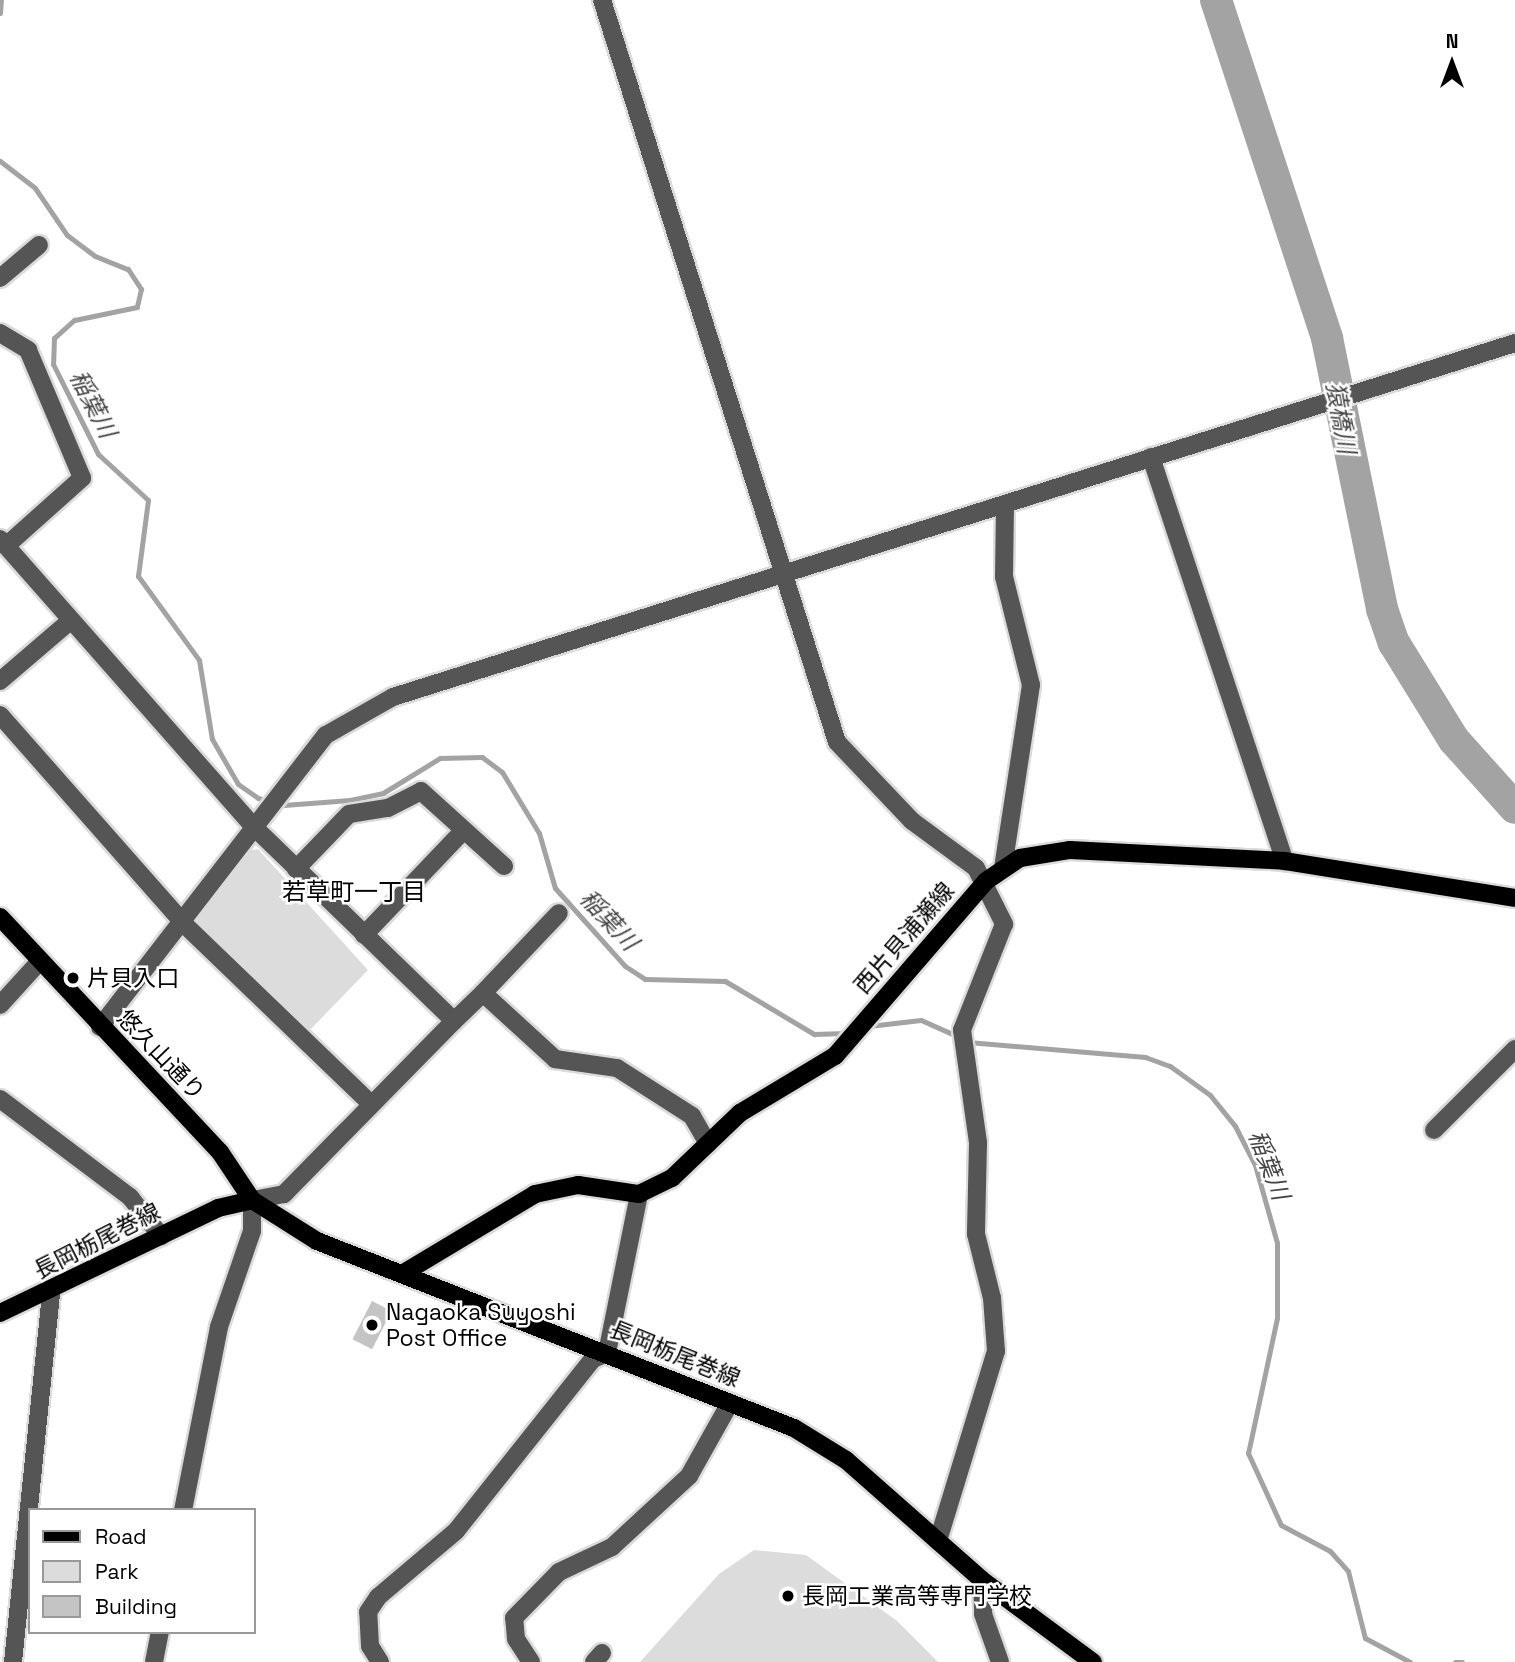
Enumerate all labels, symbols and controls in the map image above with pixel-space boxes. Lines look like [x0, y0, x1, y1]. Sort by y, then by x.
north arrow [1417, 28, 1487, 98]
text: N [1446, 29, 1458, 54]
water label: 稲葉川 [64, 365, 122, 443]
water label: 猿橋川 [1321, 380, 1361, 456]
street label: 西片貝浦瀬線 [848, 877, 960, 999]
district label: 若草町一丁目 [282, 878, 426, 906]
water label: 稲葉川 [574, 884, 644, 956]
place label: 片貝入口 [87, 964, 179, 992]
marker: 片貝入口 [65, 970, 81, 986]
street label: 悠久山通り [111, 1004, 211, 1106]
water label: 稲葉川 [1243, 1126, 1295, 1204]
street label: 長岡栃尾巻線 [29, 1197, 165, 1285]
place label: Nagaoka Suyoshi Post Office [386, 1298, 576, 1352]
street label: 長岡栃尾巻線 [606, 1315, 744, 1393]
marker: Nagaoka Suyoshi Post Office [364, 1317, 380, 1333]
legend [28, 1508, 256, 1634]
text: Road [95, 1523, 147, 1550]
text: Park [95, 1558, 139, 1585]
place label: 長岡工業高等専門学校 [802, 1582, 1032, 1610]
marker: 長岡工業高等専門学校 [780, 1588, 796, 1604]
text: Building [95, 1593, 177, 1620]

